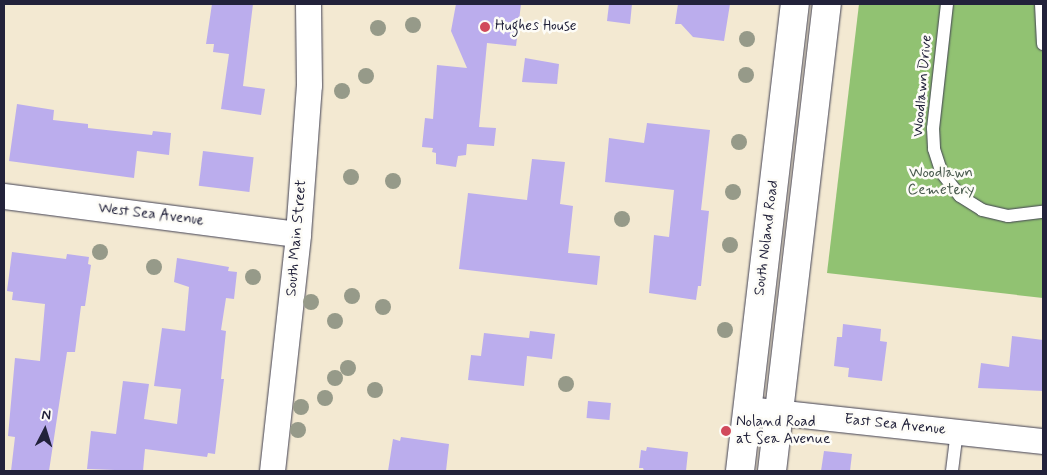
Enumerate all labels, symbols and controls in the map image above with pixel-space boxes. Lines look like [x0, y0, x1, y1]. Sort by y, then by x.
place label: Hughes House [495, 18, 578, 36]
marker: Hughes House [479, 21, 491, 33]
street label: Woodlawn Drive [910, 35, 936, 137]
park label: Woodlawn Cemetery [908, 164, 974, 199]
street label: South Main Street [283, 179, 311, 297]
street label: South Noland Road [751, 179, 783, 297]
street label: West Sea Avenue [96, 199, 206, 231]
north arrow [20, 405, 70, 455]
text: N [41, 406, 52, 424]
street label: East Sea Avenue [842, 411, 948, 439]
place label: Noland Road at Sea Avenue [736, 413, 830, 448]
marker: Noland Road at Sea Avenue [720, 425, 732, 437]

